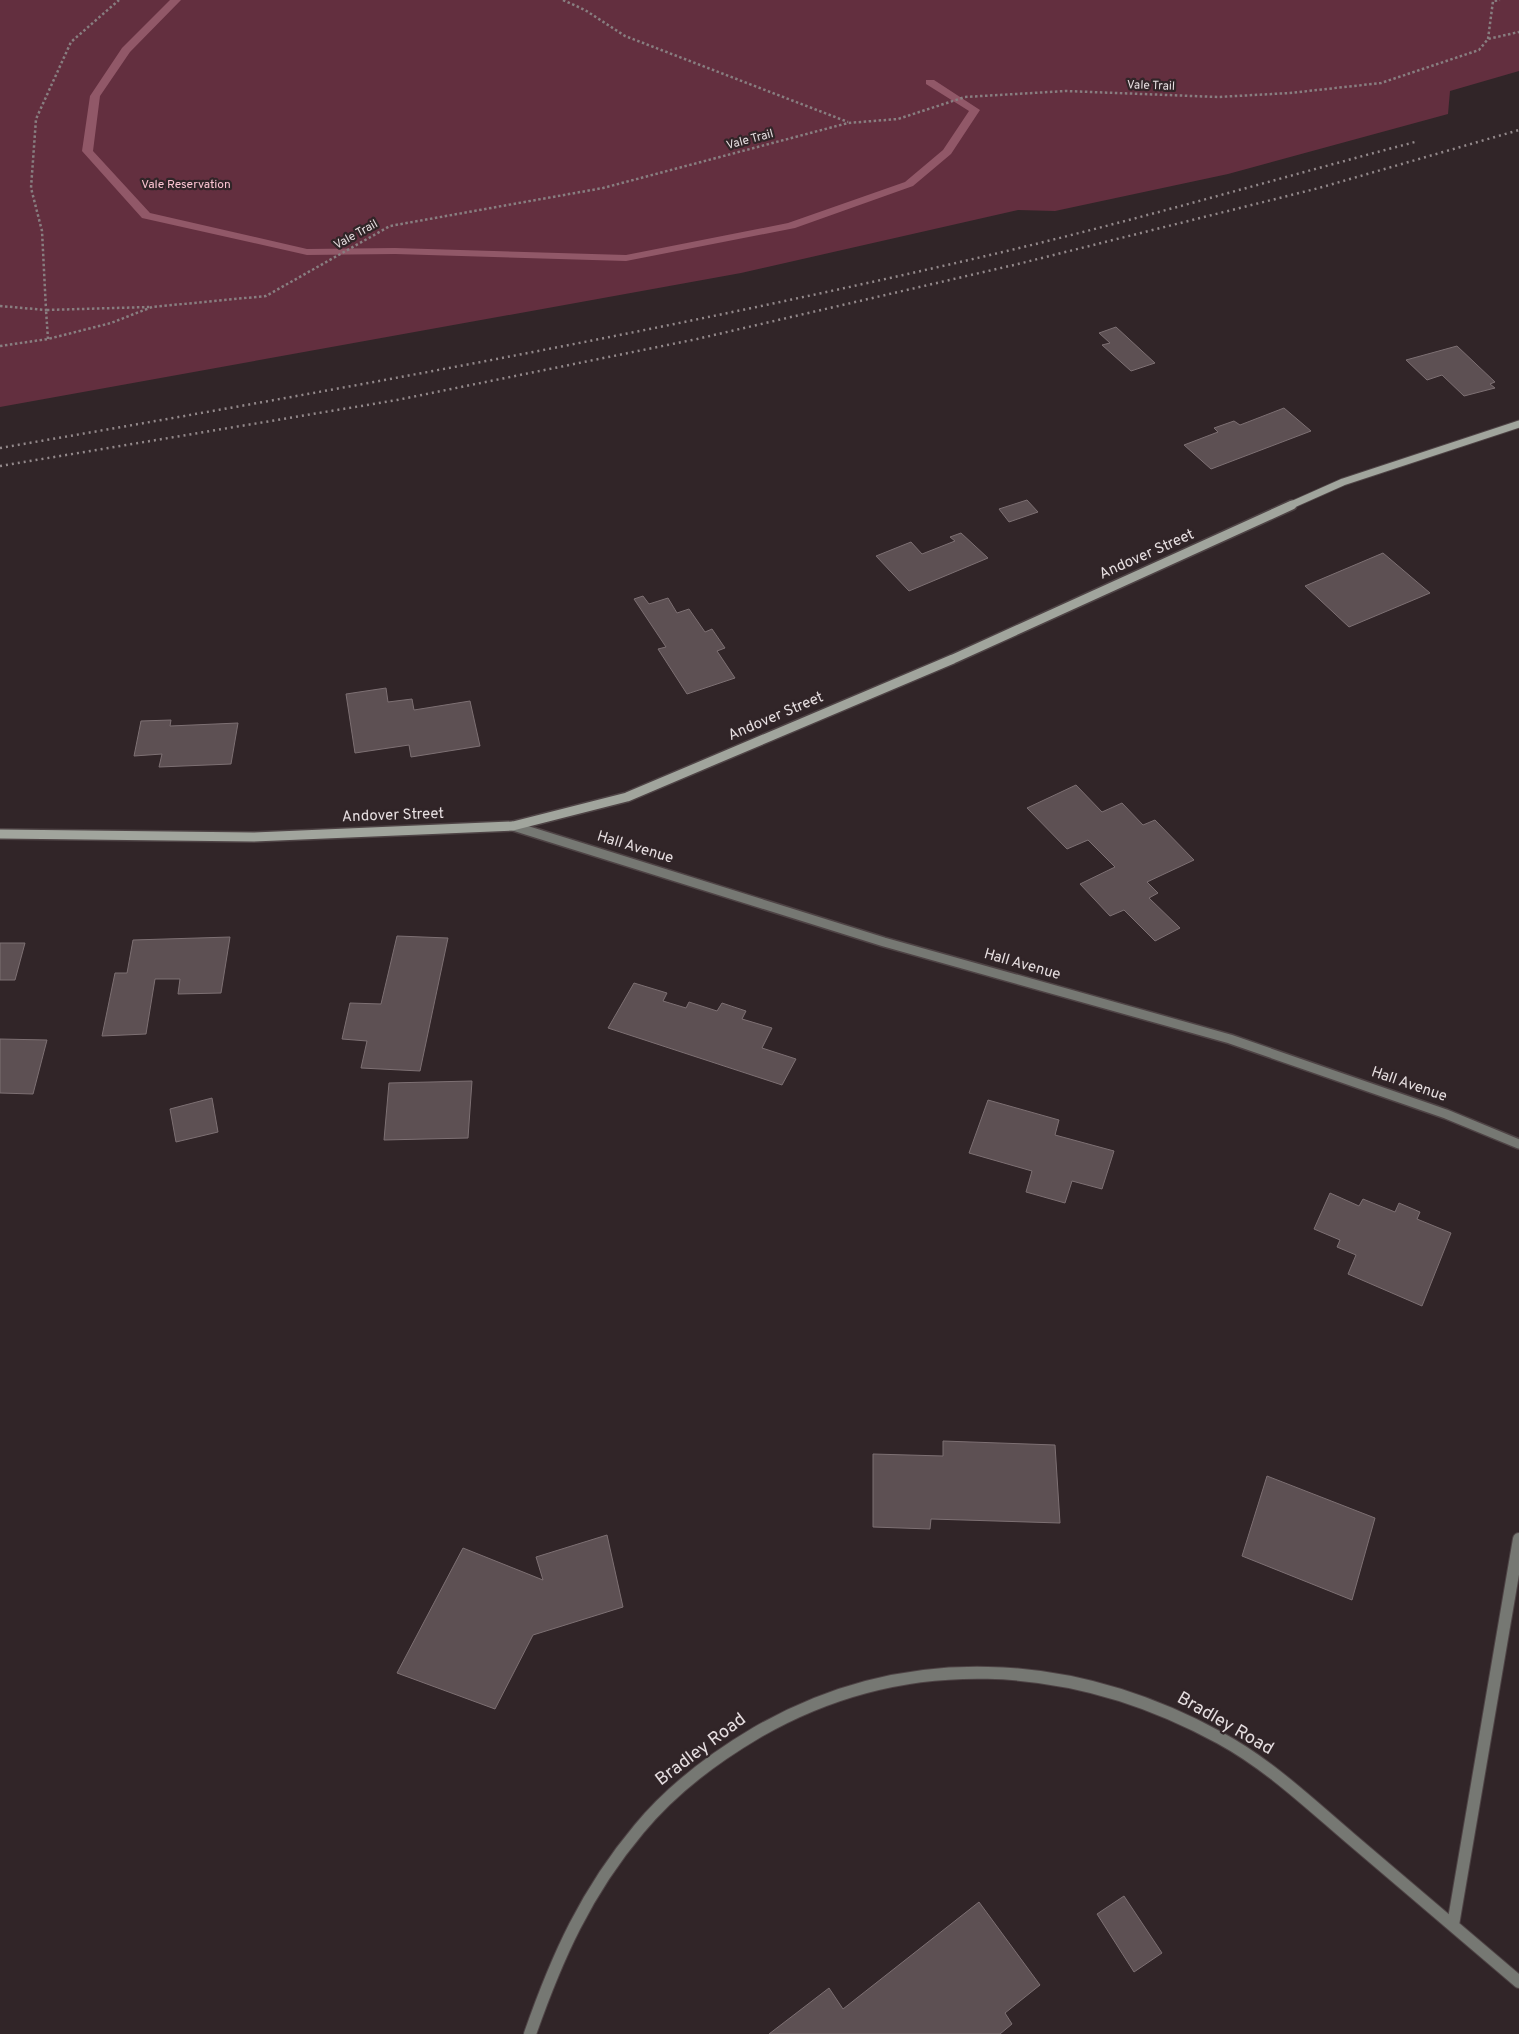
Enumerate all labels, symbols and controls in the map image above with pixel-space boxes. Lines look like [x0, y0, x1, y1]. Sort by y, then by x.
street label: Vale Trail [1127, 77, 1175, 95]
street label: Vale Trail [725, 126, 775, 154]
park label: Vale Reservation [141, 177, 231, 193]
street label: Vale Trail [331, 216, 381, 254]
street label: Andover Street [1097, 526, 1197, 584]
street label: Andover Street [725, 688, 827, 746]
street label: Andover Street [342, 805, 444, 827]
street label: Hall Avenue [595, 827, 675, 869]
street label: Hall Avenue [981, 945, 1063, 985]
street label: Hall Avenue [1369, 1063, 1449, 1107]
street label: Bradley Road [1173, 1687, 1277, 1761]
street label: Bradley Road [651, 1708, 751, 1792]

